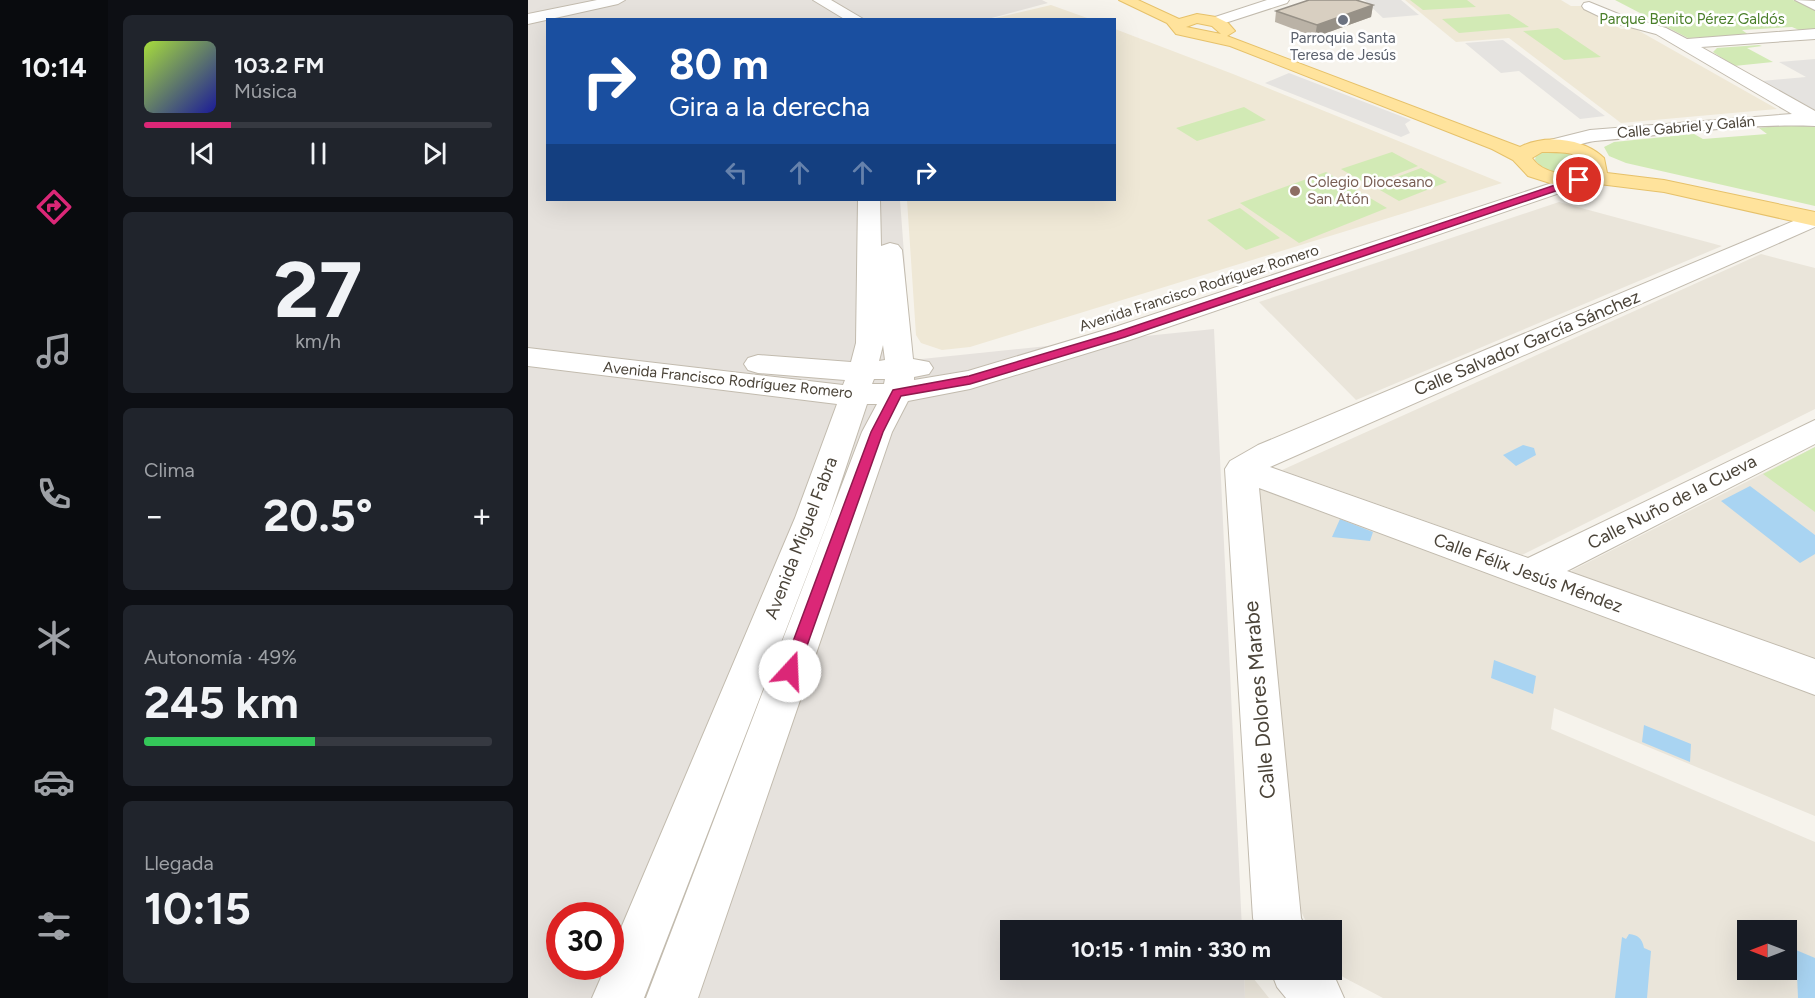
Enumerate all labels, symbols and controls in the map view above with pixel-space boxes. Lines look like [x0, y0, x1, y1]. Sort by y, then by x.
park label: Parque Benito Pérez Galdós [1599, 10, 1785, 28]
marker: Parroquia Santa Teresa de Jesús [1336, 13, 1350, 27]
place label: Parroquia Santa Teresa de Jesús [1290, 29, 1396, 64]
text: 80 m [669, 39, 769, 90]
icon: right [570, 42, 648, 120]
text: 10:14 [21, 51, 87, 84]
text: 103.2 FM [234, 52, 324, 79]
text: Música [234, 79, 297, 103]
text: Gira a la derecha [669, 90, 870, 123]
street label: Calle Gabriel y Galán [1616, 112, 1756, 142]
icon: previous [186, 137, 219, 170]
icon: pause [302, 137, 335, 170]
icon: next [418, 137, 451, 170]
pin [1553, 154, 1604, 205]
icon: left [720, 156, 753, 189]
icon: ahead [783, 156, 816, 189]
icon: ahead [846, 156, 879, 189]
icon: right [909, 156, 942, 189]
icon: arrive [1562, 163, 1595, 196]
place label: Colegio Diocesano San Atón [1307, 173, 1434, 208]
marker: Colegio Diocesano San Atón [1288, 184, 1302, 198]
icon: directions [33, 186, 75, 228]
street label: Avenida Francisco Rodríguez Romero [1077, 241, 1321, 335]
text: 27 [274, 243, 362, 337]
street label: Calle Salvador García Sánchez [1411, 285, 1644, 401]
text: km/h [295, 329, 341, 353]
icon: music [33, 330, 75, 372]
street label: Avenida Francisco Rodríguez Romero [602, 358, 854, 402]
street label: Calle Nuño de la Cueva [1584, 450, 1760, 554]
street label: Avenida Miguel Fabra [760, 454, 842, 622]
text: Clima [144, 458, 195, 482]
icon: phone [33, 473, 75, 515]
text: 20.5° [263, 488, 373, 542]
text: − [144, 496, 165, 535]
text: + [471, 496, 492, 535]
street label: Calle Félix Jesús Méndez [1430, 529, 1626, 618]
street label: Calle Dolores Marabe [1238, 600, 1280, 800]
icon: climate [33, 617, 75, 659]
position arrow [758, 639, 822, 703]
text: Autonomía · 49% [144, 645, 297, 669]
text: 245 km [144, 675, 299, 729]
icon: car [33, 761, 75, 803]
text: Llegada [144, 851, 214, 875]
text: 10:15 [144, 881, 251, 935]
speed limit sign: 30 [546, 902, 624, 980]
icon: filters [33, 905, 75, 947]
north arrow [1737, 920, 1797, 980]
map controls [1737, 920, 1797, 980]
text: 10:15 · 1 min · 330 m [1071, 936, 1271, 963]

